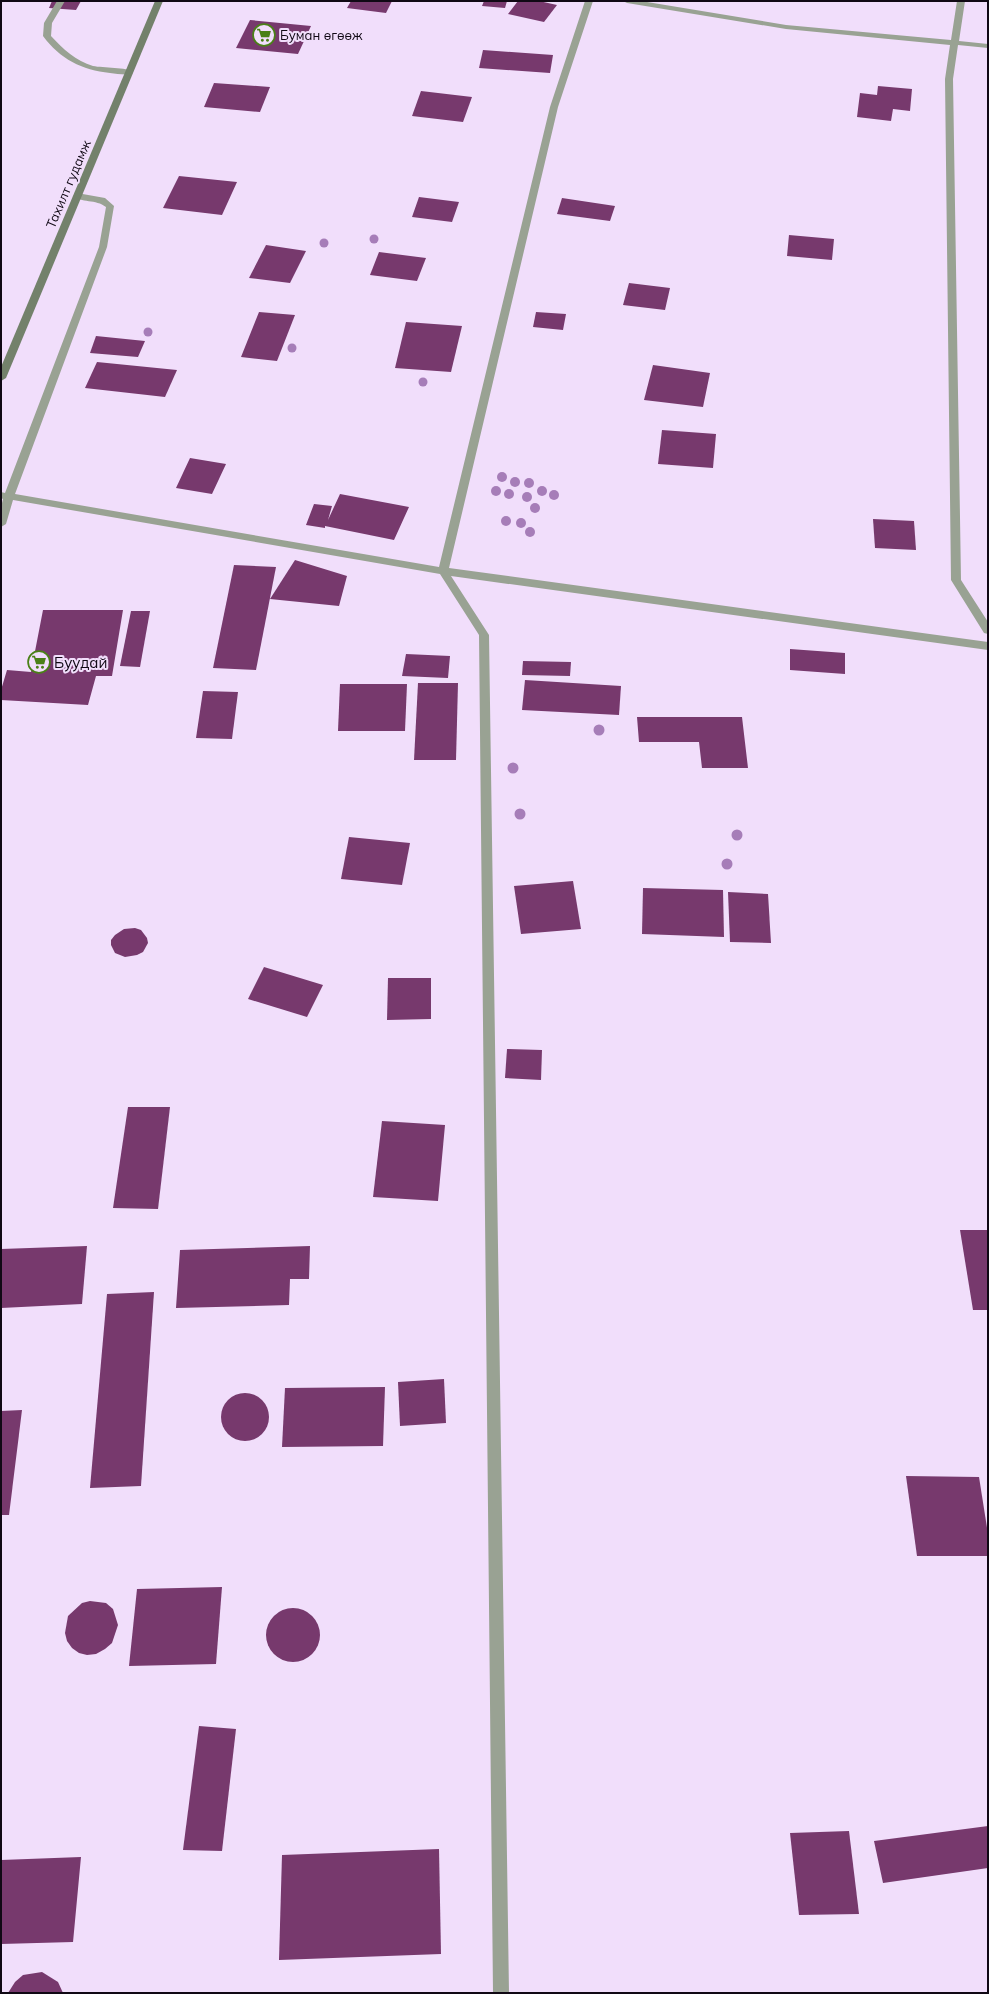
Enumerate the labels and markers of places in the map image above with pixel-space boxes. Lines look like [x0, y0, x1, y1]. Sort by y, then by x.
supermarket icon: Буман өгөөж [251, 22, 277, 48]
place label: Буман өгөөж [280, 27, 363, 43]
supermarket icon: Буудай [26, 649, 52, 675]
place label: Буудай [54, 653, 107, 672]

